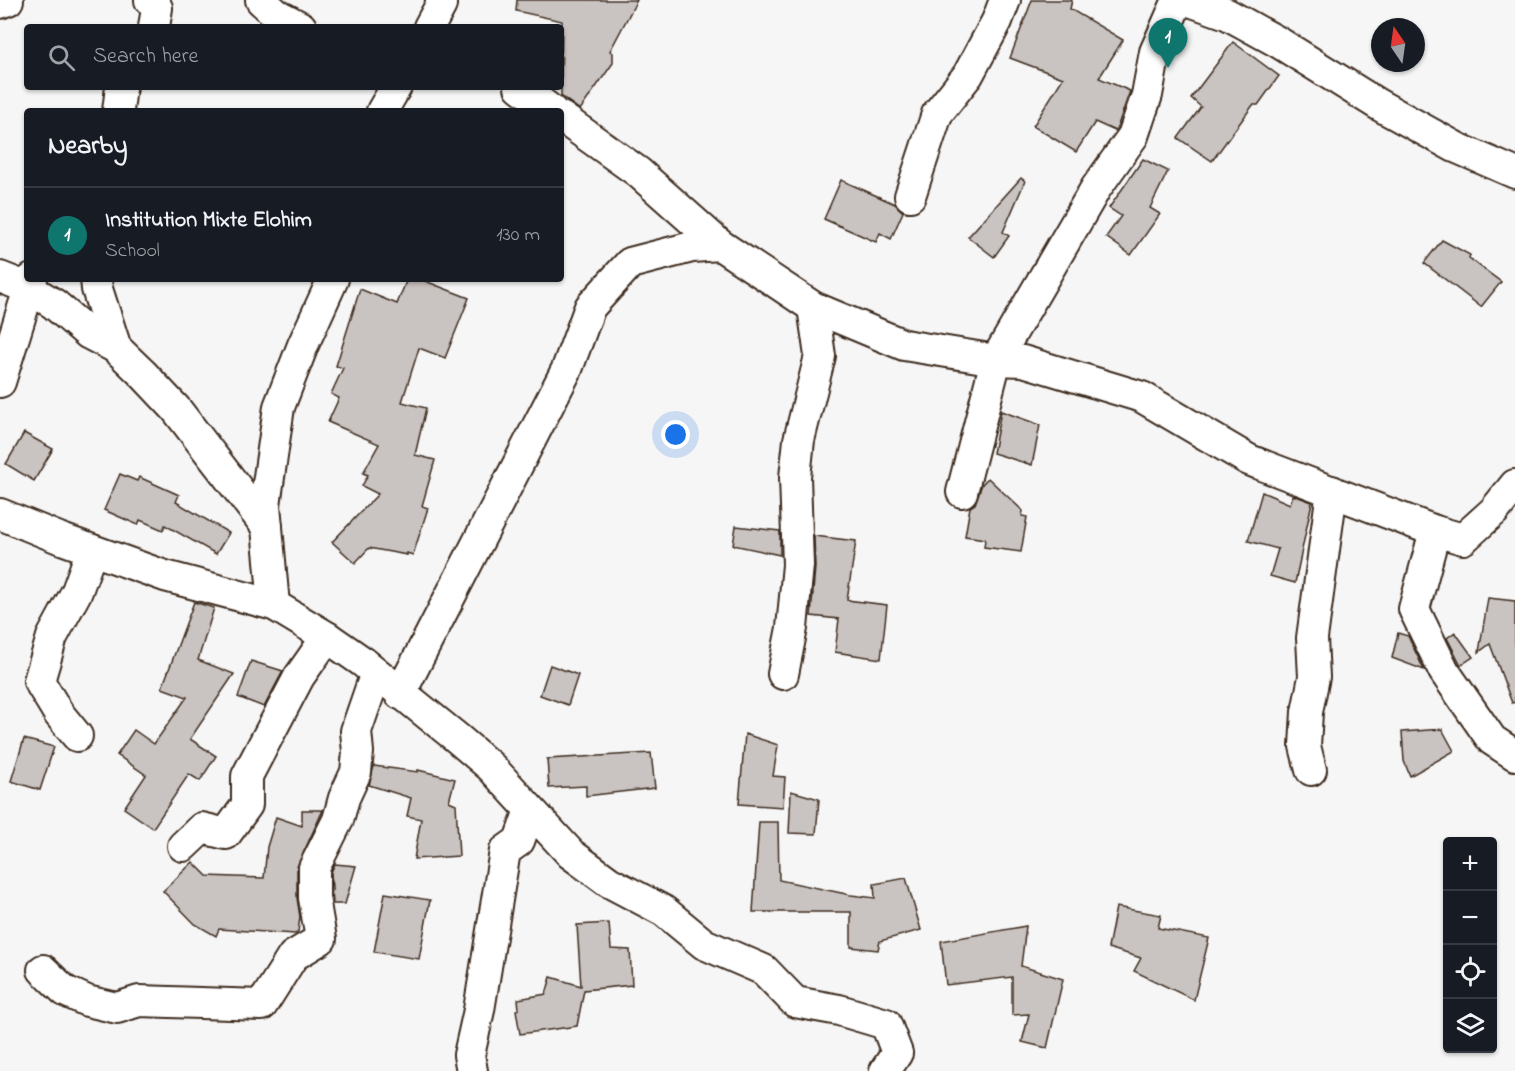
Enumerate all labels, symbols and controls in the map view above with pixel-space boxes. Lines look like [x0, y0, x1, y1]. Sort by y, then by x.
north arrow [1371, 18, 1425, 72]
pin: 1 [1148, 19, 1188, 68]
search box [24, 24, 564, 90]
icon: search [45, 41, 78, 74]
text: Search here [93, 41, 198, 73]
text: Nearby [48, 128, 127, 166]
text: Institution Mixte Elohim [105, 205, 312, 237]
text: 1 [64, 221, 71, 250]
text: 130 m [496, 221, 540, 250]
text: School [105, 237, 160, 266]
your location [661, 420, 690, 449]
map controls [1443, 837, 1497, 1053]
button: + [1443, 837, 1497, 891]
button: − [1443, 891, 1497, 945]
button: locate [1443, 945, 1497, 999]
button: layers [1443, 999, 1497, 1053]

